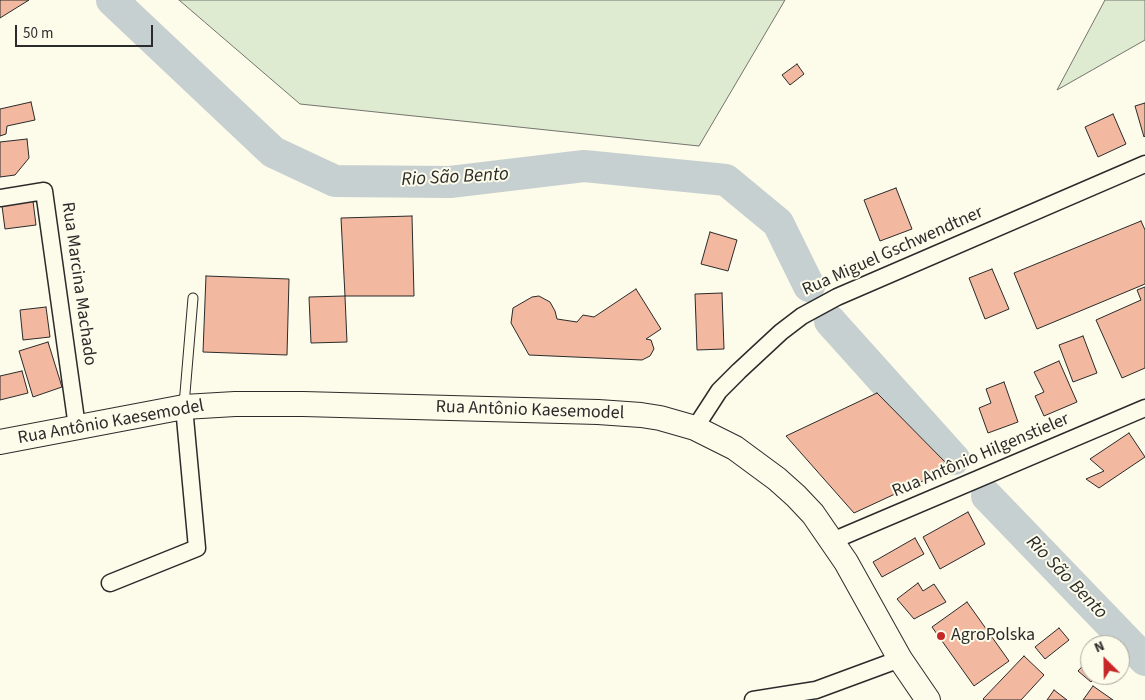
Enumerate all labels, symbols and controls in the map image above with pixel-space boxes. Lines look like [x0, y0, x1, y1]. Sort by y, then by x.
scale bar [18, 15, 155, 47]
text: 50 m [23, 23, 53, 44]
water label: Rio São Bento [401, 164, 509, 192]
street label: Rua Marcina Machado [56, 201, 100, 367]
street label: Rua Miguel Gschwendtner [799, 202, 987, 302]
street label: Rua Antônio Kaesemodel [16, 396, 206, 450]
street label: Rua Antônio Kaesemodel [435, 397, 625, 425]
street label: Rua Antônio Hilgenstieler [889, 409, 1073, 503]
water label: Rio São Bento [1020, 531, 1112, 625]
place label: AgroPolska [951, 625, 1035, 647]
marker: AgroPolska [935, 630, 947, 642]
north arrow [1080, 635, 1130, 685]
text: N [1091, 636, 1108, 658]

